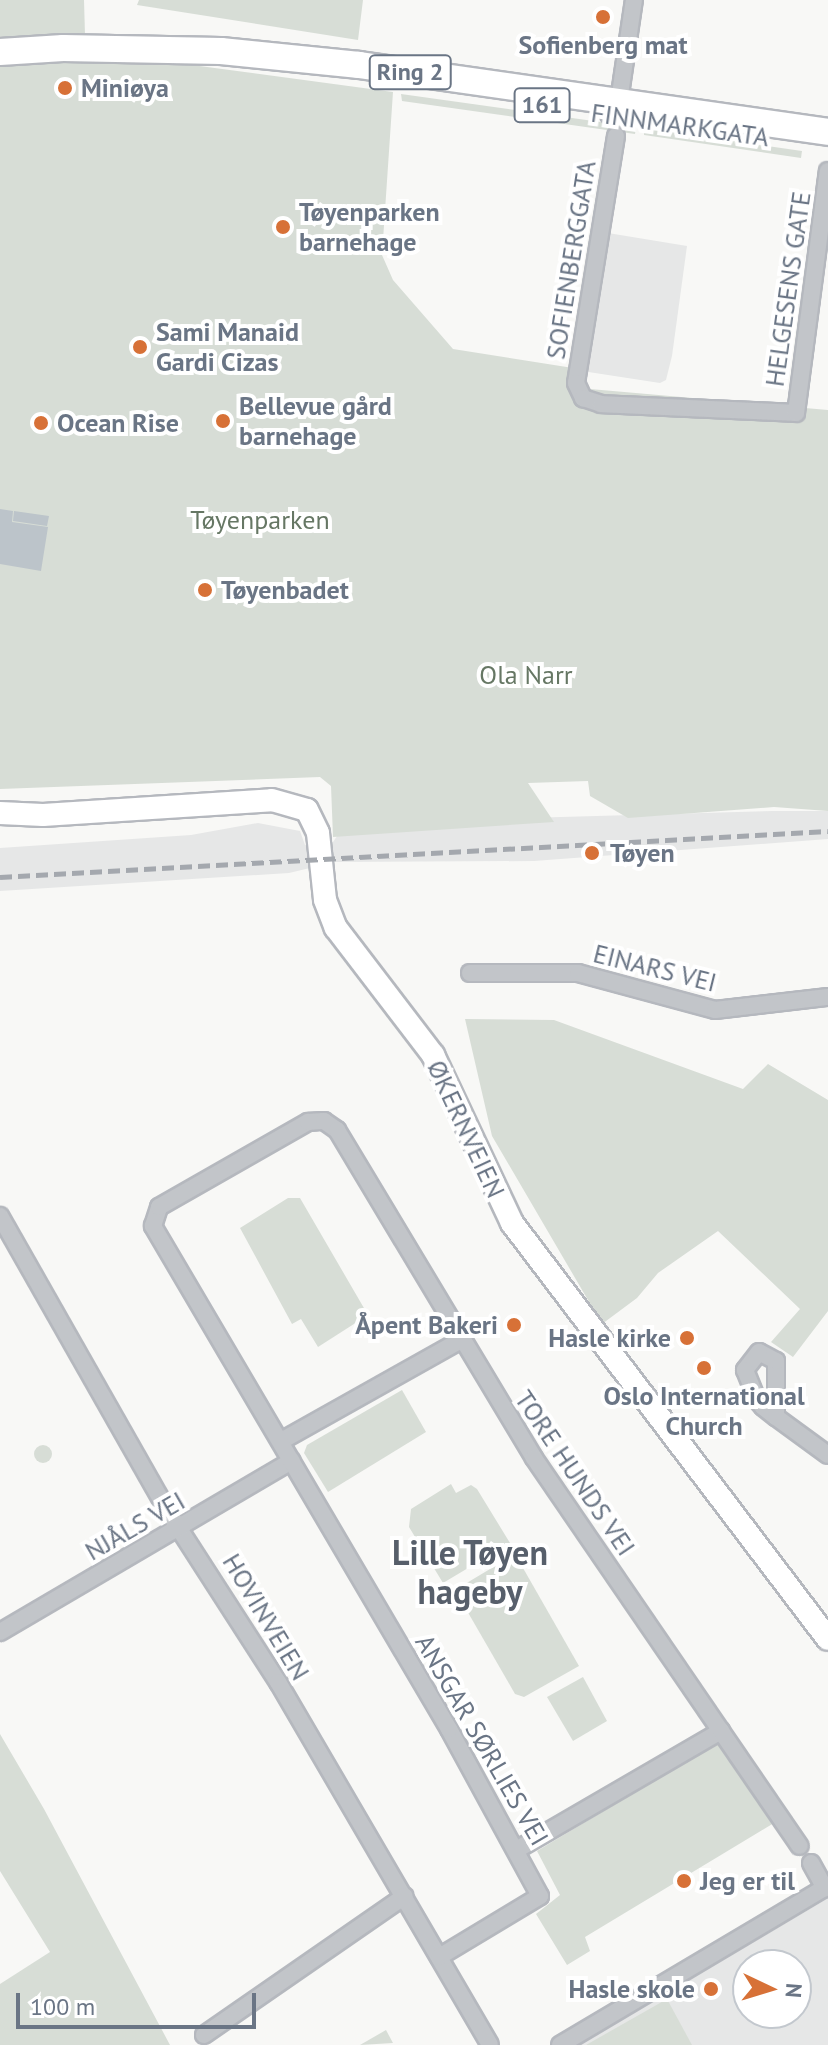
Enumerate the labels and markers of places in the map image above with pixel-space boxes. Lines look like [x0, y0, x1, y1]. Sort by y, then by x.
marker: Sofienberg mat [594, 8, 612, 26]
place label: Sofienberg mat [518, 29, 688, 61]
place label: Miniøya [81, 72, 169, 104]
marker: Miniøya [56, 79, 74, 97]
place label: Tøyenparken barnehage [299, 196, 440, 258]
marker: Tøyenparken barnehage [274, 218, 292, 236]
place label: Sami Manaid Gardi Cizas [156, 316, 299, 378]
marker: Sami Manaid Gardi Cizas [131, 338, 149, 356]
place label: Bellevue gård barnehage [239, 390, 392, 452]
place label: Ocean Rise [57, 407, 179, 439]
marker: Bellevue gård barnehage [214, 412, 232, 430]
marker: Ocean Rise [32, 414, 50, 432]
place label: Tøyenbadet [221, 574, 349, 606]
marker: Tøyenbadet [196, 581, 214, 599]
place label: Tøyen [610, 837, 675, 869]
marker: Tøyen [581, 842, 603, 864]
place label: Åpent Bakeri [355, 1309, 498, 1341]
marker: Åpent Bakeri [505, 1316, 523, 1334]
place label: Hasle kirke [548, 1322, 671, 1354]
marker: Hasle kirke [678, 1329, 696, 1347]
marker: Oslo International Church [695, 1359, 713, 1377]
place label: Oslo International Church [603, 1380, 805, 1442]
place label: Jeg er til [700, 1865, 795, 1897]
marker: Jeg er til [675, 1872, 693, 1890]
place label: Hasle skole [569, 1973, 695, 2005]
marker: Hasle skole [702, 1980, 720, 1998]

